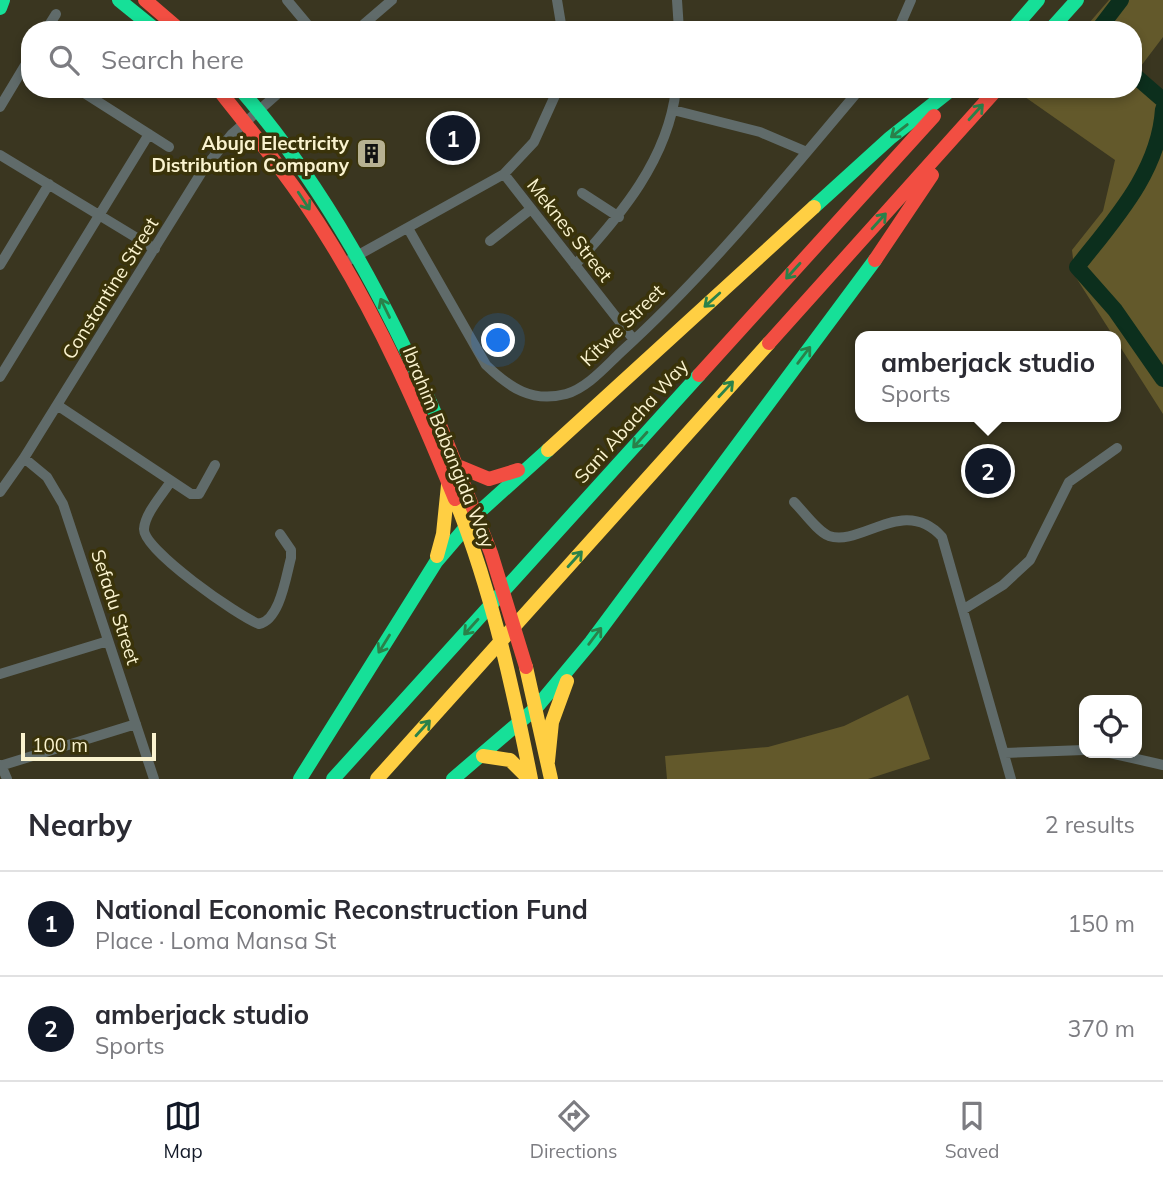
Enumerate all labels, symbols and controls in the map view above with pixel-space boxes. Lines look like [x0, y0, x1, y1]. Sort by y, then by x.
search box [21, 21, 1142, 98]
icon: search [45, 41, 83, 79]
text: Search here [101, 43, 244, 76]
one-way arrow [968, 104, 985, 121]
pin: 1 [430, 112, 476, 164]
one-way arrow [890, 124, 908, 139]
place label: Abuja Electricity Distribution Company [151, 131, 350, 177]
building icon: Abuja Electricity Distribution Company [355, 137, 389, 171]
street label: Meknes Street [522, 173, 618, 287]
one-way arrow [298, 191, 312, 211]
street label: Constantine Street [57, 212, 164, 363]
one-way arrow [871, 212, 887, 230]
one-way arrow [784, 262, 801, 279]
street label: Kitwe Street [575, 279, 669, 371]
one-way arrow [704, 292, 721, 309]
one-way arrow [377, 298, 391, 319]
your location [481, 323, 515, 357]
popup [855, 331, 1121, 422]
street label: Ibrahim Babangida Way [398, 343, 500, 551]
one-way arrow [797, 346, 811, 365]
text: amberjack studio [881, 346, 1095, 379]
street label: Sani Abacha Way [569, 354, 693, 488]
text: Sports [881, 379, 951, 408]
one-way arrow [718, 380, 734, 398]
one-way arrow [632, 431, 648, 449]
pin: 2 [965, 445, 1011, 497]
street label: Sefadu Street [86, 546, 146, 668]
one-way arrow [566, 551, 583, 568]
one-way arrow [463, 618, 480, 635]
one-way arrow [588, 627, 603, 646]
one-way arrow [376, 634, 390, 654]
map controls [1079, 695, 1142, 758]
button: locate [1079, 695, 1142, 758]
one-way arrow [414, 720, 431, 737]
scale bar [21, 730, 156, 762]
text: 100 m [32, 733, 88, 757]
text: Nearby [28, 806, 132, 844]
text: 2 results [1045, 810, 1135, 839]
text: National Economic Reconstruction Fund [95, 893, 588, 926]
text: 1 [44, 909, 58, 938]
text: 150 m [1067, 909, 1135, 938]
text: Place · Loma Mansa St [95, 926, 336, 955]
text: amberjack studio [95, 998, 309, 1031]
text: 2 [44, 1014, 58, 1043]
text: 370 m [1067, 1014, 1135, 1043]
text: Sports [95, 1031, 165, 1060]
tab: Map [164, 1097, 203, 1163]
tab: Directions [530, 1097, 618, 1163]
tab: Saved [945, 1097, 999, 1163]

